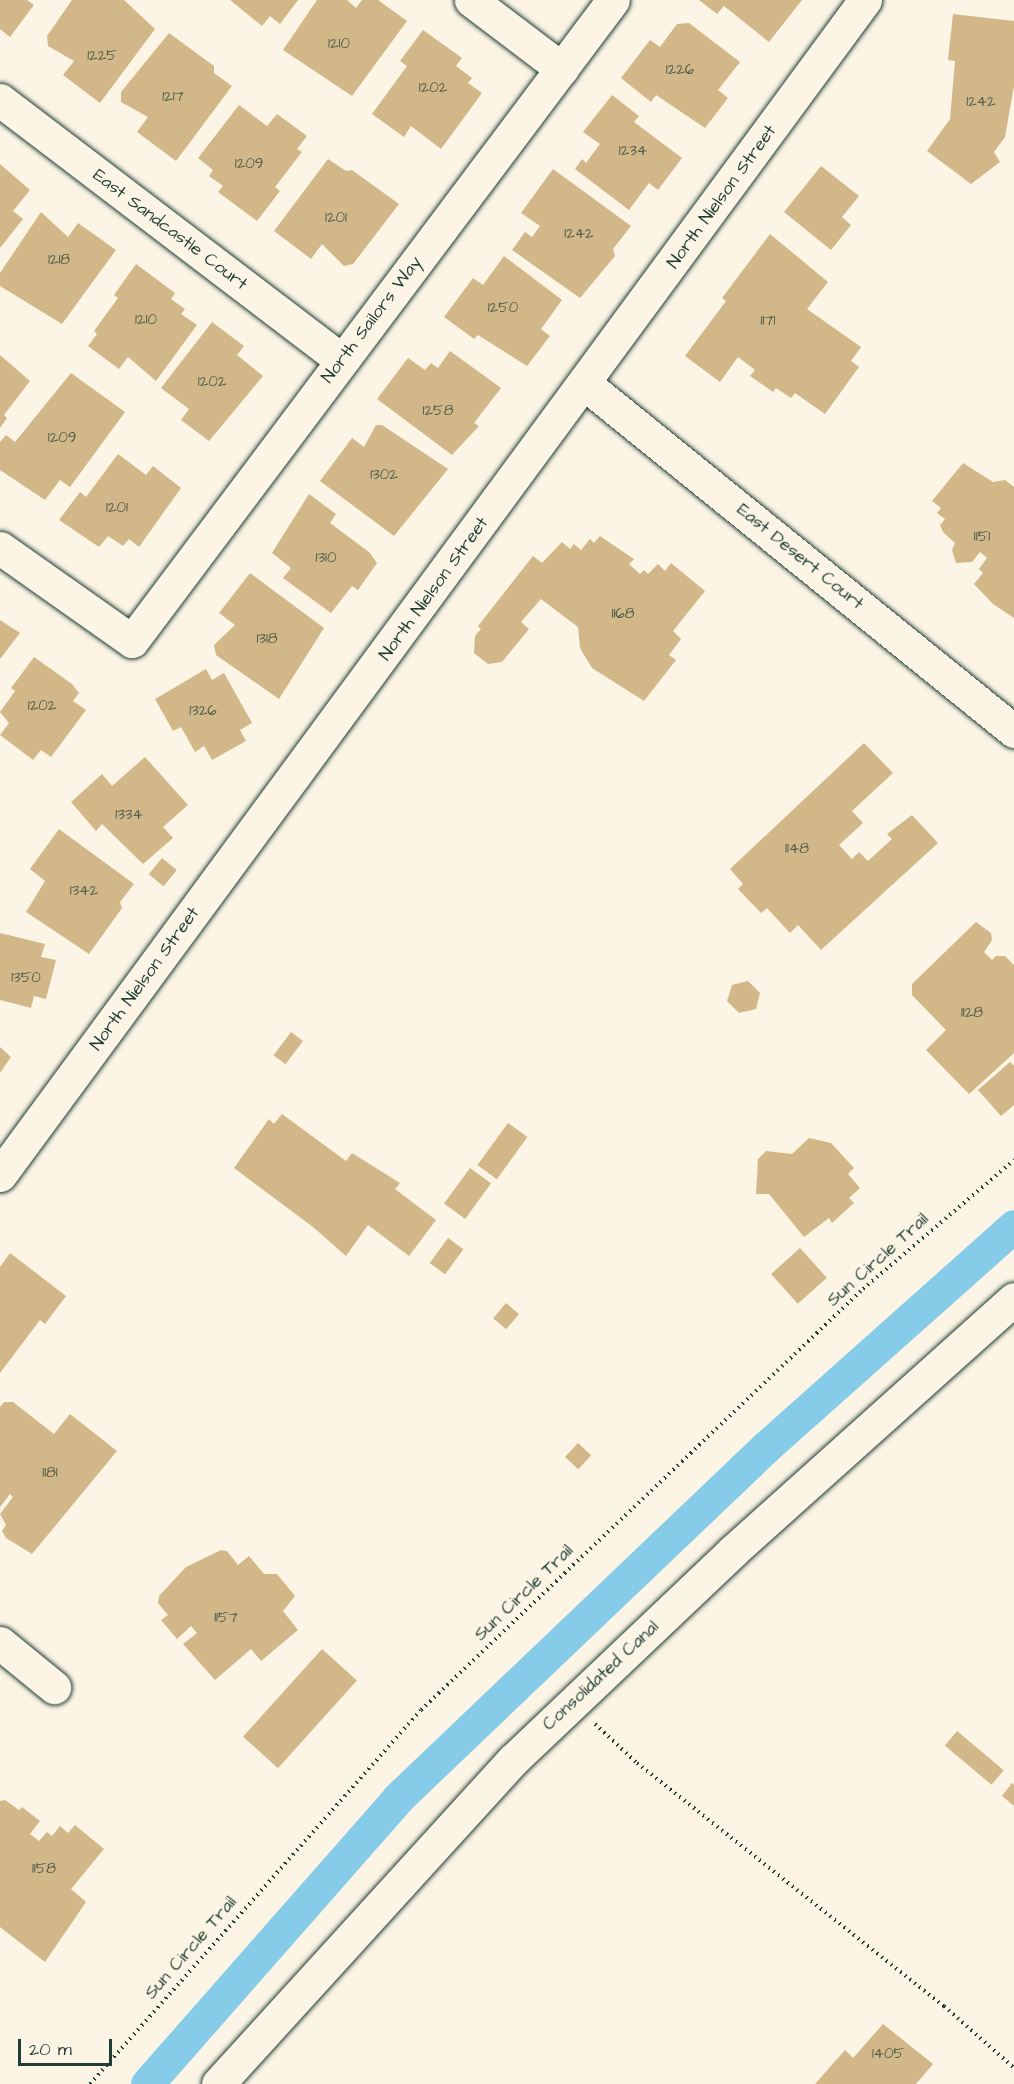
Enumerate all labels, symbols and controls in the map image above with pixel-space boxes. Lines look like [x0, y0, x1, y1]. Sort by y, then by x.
house number: 1210 [328, 35, 350, 53]
house number: 1225 [87, 47, 117, 65]
house number: 1226 [666, 61, 694, 79]
house number: 1202 [419, 79, 447, 97]
house number: 1217 [162, 88, 184, 106]
house number: 1242 [966, 93, 996, 111]
street label: North Nielson Street [663, 121, 781, 273]
house number: 1234 [619, 142, 647, 160]
house number: 1209 [235, 155, 263, 173]
street label: East Sandcastle Court [88, 165, 252, 295]
house number: 1201 [325, 209, 347, 227]
house number: 1242 [564, 225, 594, 243]
house number: 1218 [48, 251, 70, 269]
street label: North Sailors Way [317, 252, 427, 388]
house number: 1250 [488, 299, 518, 317]
house number: 1210 [135, 311, 157, 329]
house number: 1171 [761, 312, 775, 330]
house number: 1202 [198, 373, 226, 391]
house number: 1258 [423, 402, 453, 420]
house number: 1209 [48, 429, 76, 447]
house number: 1302 [370, 466, 398, 484]
house number: 1201 [106, 499, 128, 517]
street label: East Desert Court [732, 499, 868, 615]
street label: North Nielson Street [375, 513, 493, 665]
house number: 1151 [974, 528, 990, 546]
house number: 1310 [316, 549, 336, 567]
house number: 1168 [612, 605, 634, 623]
house number: 1318 [256, 630, 278, 648]
house number: 1202 [28, 697, 56, 715]
house number: 1326 [189, 702, 217, 720]
house number: 1334 [115, 806, 143, 824]
house number: 1148 [785, 840, 809, 858]
house number: 1342 [70, 882, 98, 900]
street label: North Nielson Street [86, 903, 204, 1055]
house number: 1350 [11, 969, 41, 987]
house number: 1128 [961, 1004, 983, 1022]
street label: Sun Circle Trail [823, 1209, 933, 1311]
house number: 1181 [42, 1464, 58, 1482]
street label: Sun Circle Trail [470, 1540, 578, 1646]
house number: 1157 [214, 1609, 238, 1627]
street label: Consolidated Canal [538, 1617, 664, 1735]
house number: 1158 [32, 1860, 56, 1878]
street label: Sun Circle Trail [140, 1892, 242, 2004]
scale bar [21, 2027, 116, 2065]
text: 20 m [29, 2037, 72, 2062]
house number: 1405 [872, 2045, 904, 2063]

